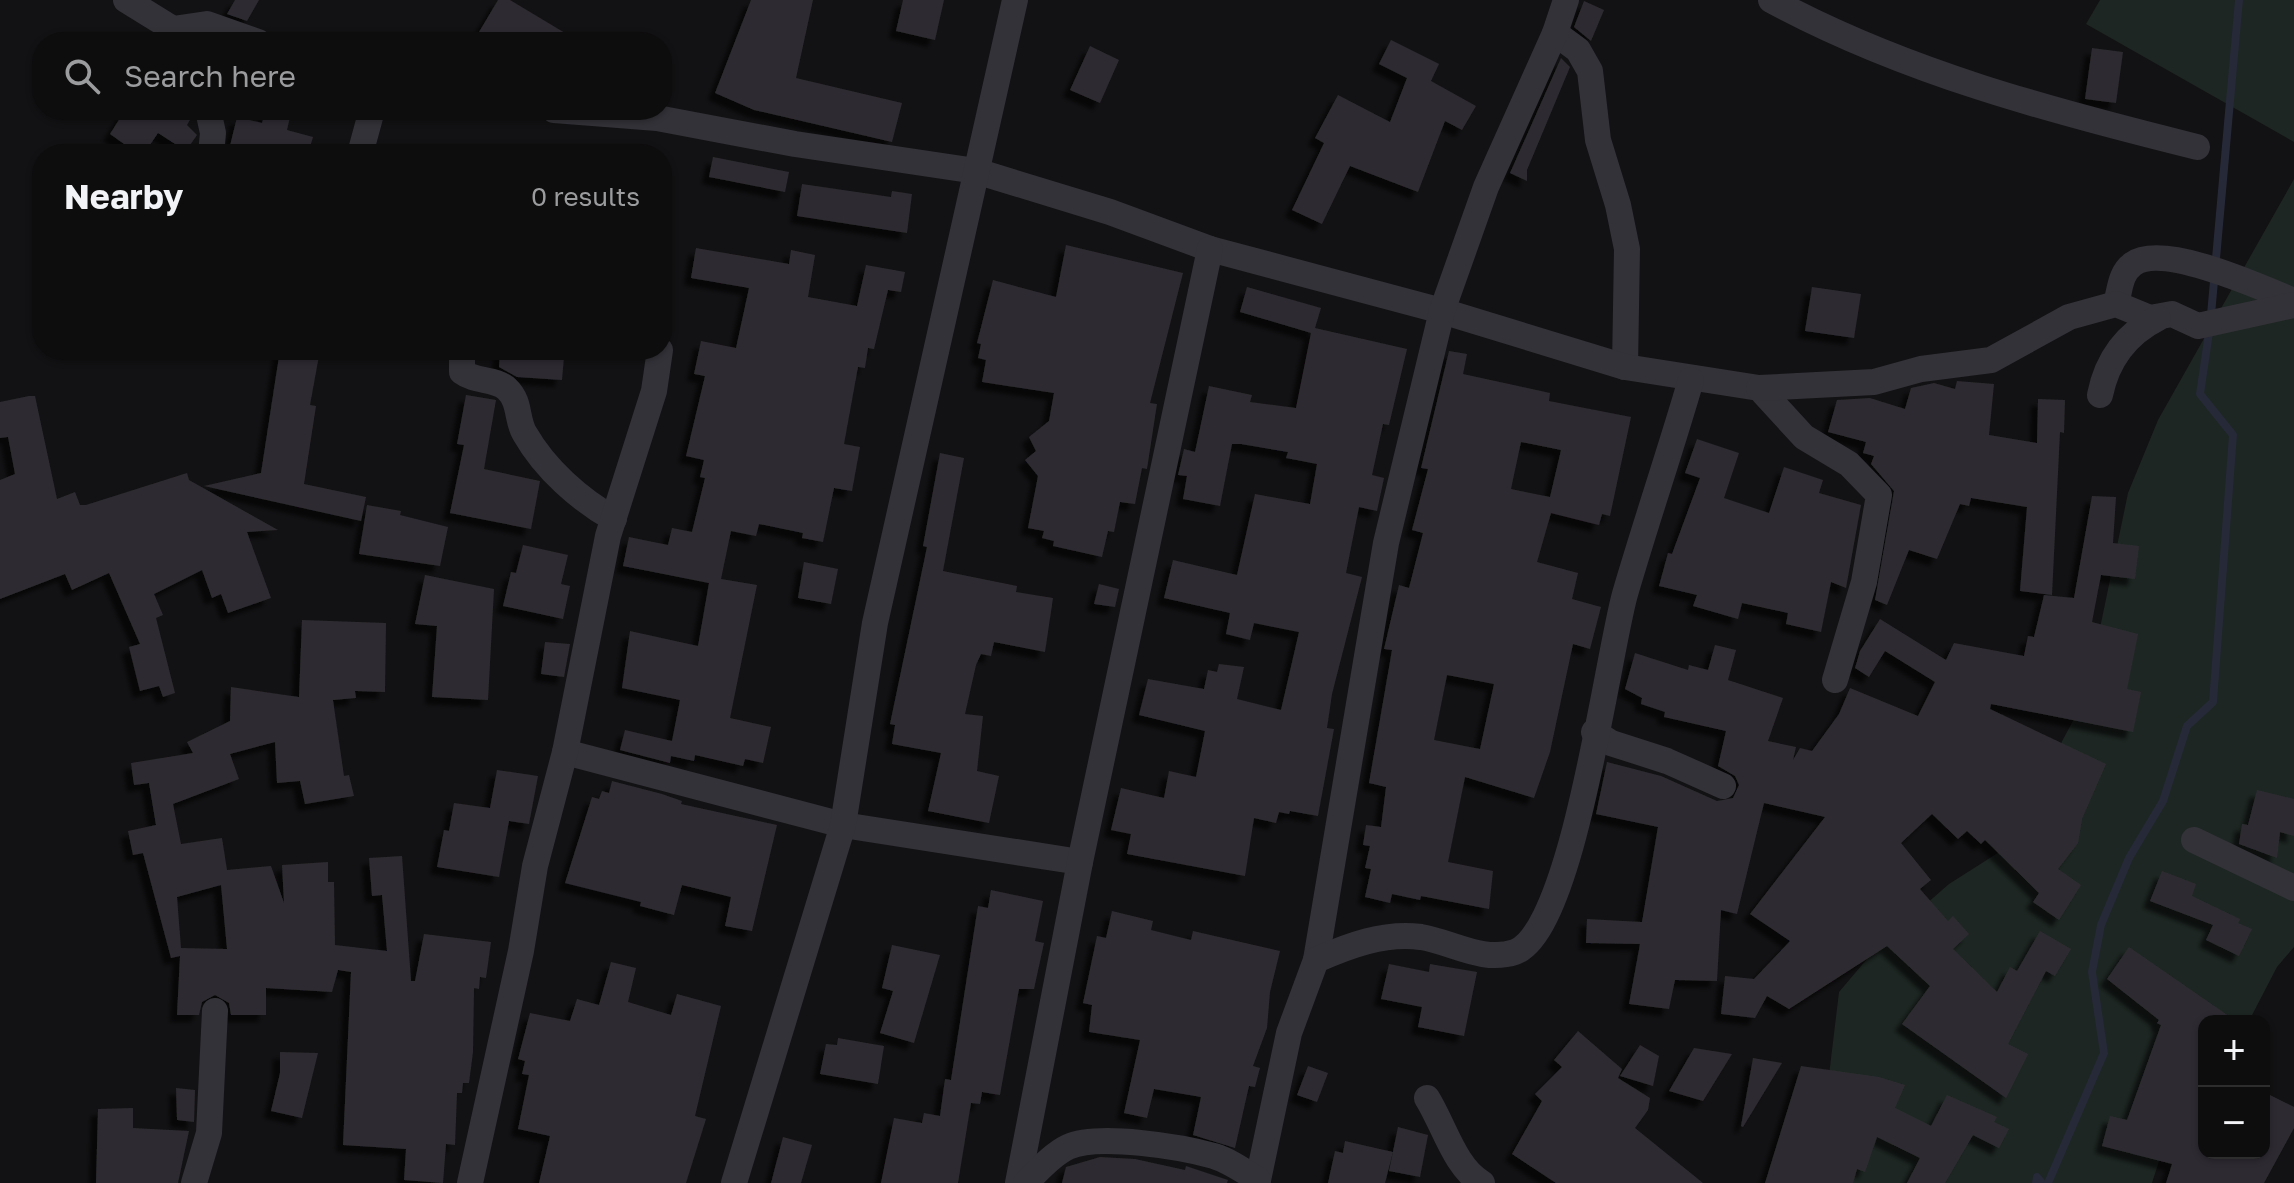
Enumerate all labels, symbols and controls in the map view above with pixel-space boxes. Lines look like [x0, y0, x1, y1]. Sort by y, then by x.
search box [32, 32, 672, 120]
icon: search [60, 54, 104, 98]
text: Search here [124, 58, 296, 94]
text: Nearby [64, 176, 184, 216]
text: 0 results [531, 181, 640, 212]
map controls [2198, 1015, 2270, 1159]
button: + [2198, 1015, 2270, 1087]
button: − [2198, 1087, 2270, 1159]

